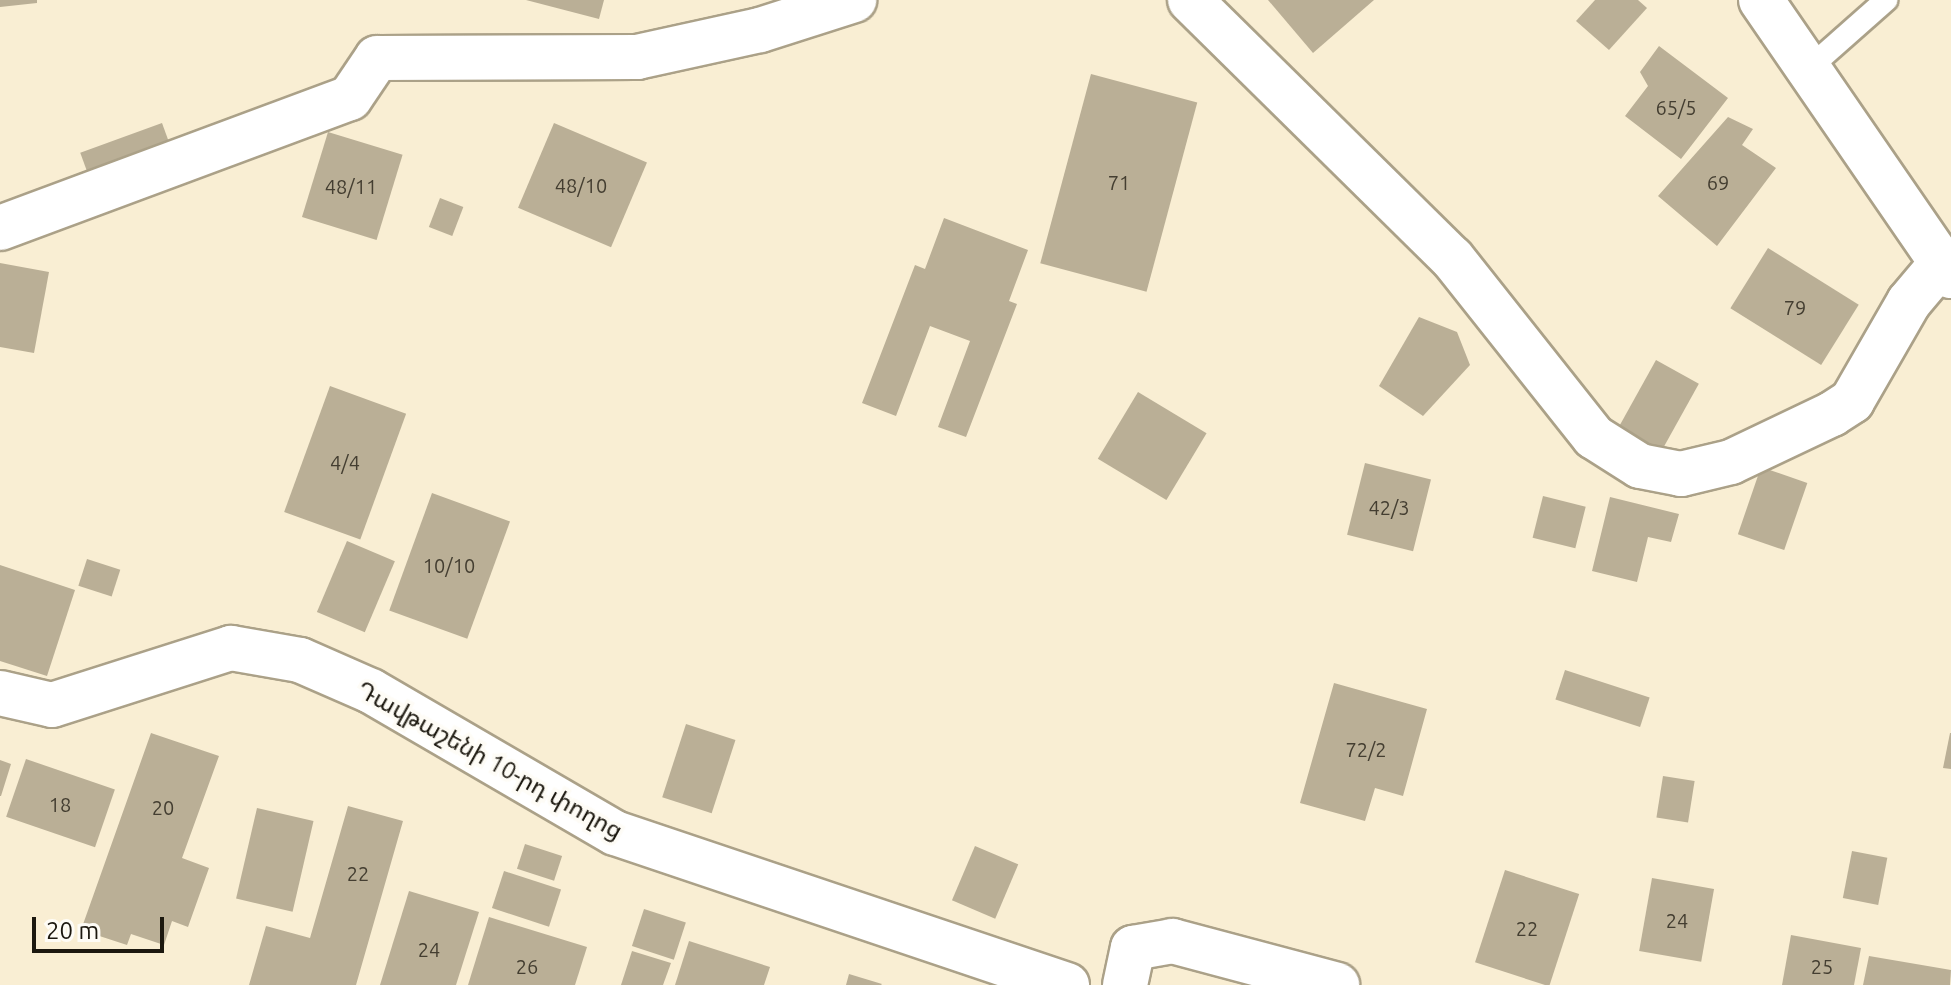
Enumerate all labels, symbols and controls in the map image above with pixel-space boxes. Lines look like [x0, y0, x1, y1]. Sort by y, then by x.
house number: 65/5 [1655, 95, 1697, 119]
house number: 71 [1108, 170, 1130, 194]
house number: 69 [1707, 170, 1729, 194]
house number: 48/10 [555, 173, 607, 197]
house number: 48/11 [325, 174, 377, 198]
house number: 79 [1784, 295, 1806, 319]
house number: 4/4 [330, 450, 360, 474]
house number: 42/3 [1368, 495, 1410, 519]
house number: 10/10 [423, 553, 475, 577]
street label: Դավթաշենի 10-րդ փողոց [352, 675, 628, 845]
house number: 72/2 [1345, 737, 1387, 761]
house number: 18 [49, 792, 71, 816]
house number: 20 [152, 795, 174, 819]
house number: 22 [347, 861, 369, 885]
scale bar [36, 901, 168, 951]
house number: 24 [1666, 908, 1688, 932]
house number: 22 [1516, 916, 1538, 940]
text: 20 m [46, 917, 99, 944]
house number: 24 [418, 937, 440, 961]
house number: 26 [516, 954, 538, 978]
house number: 25 [1811, 954, 1833, 978]

